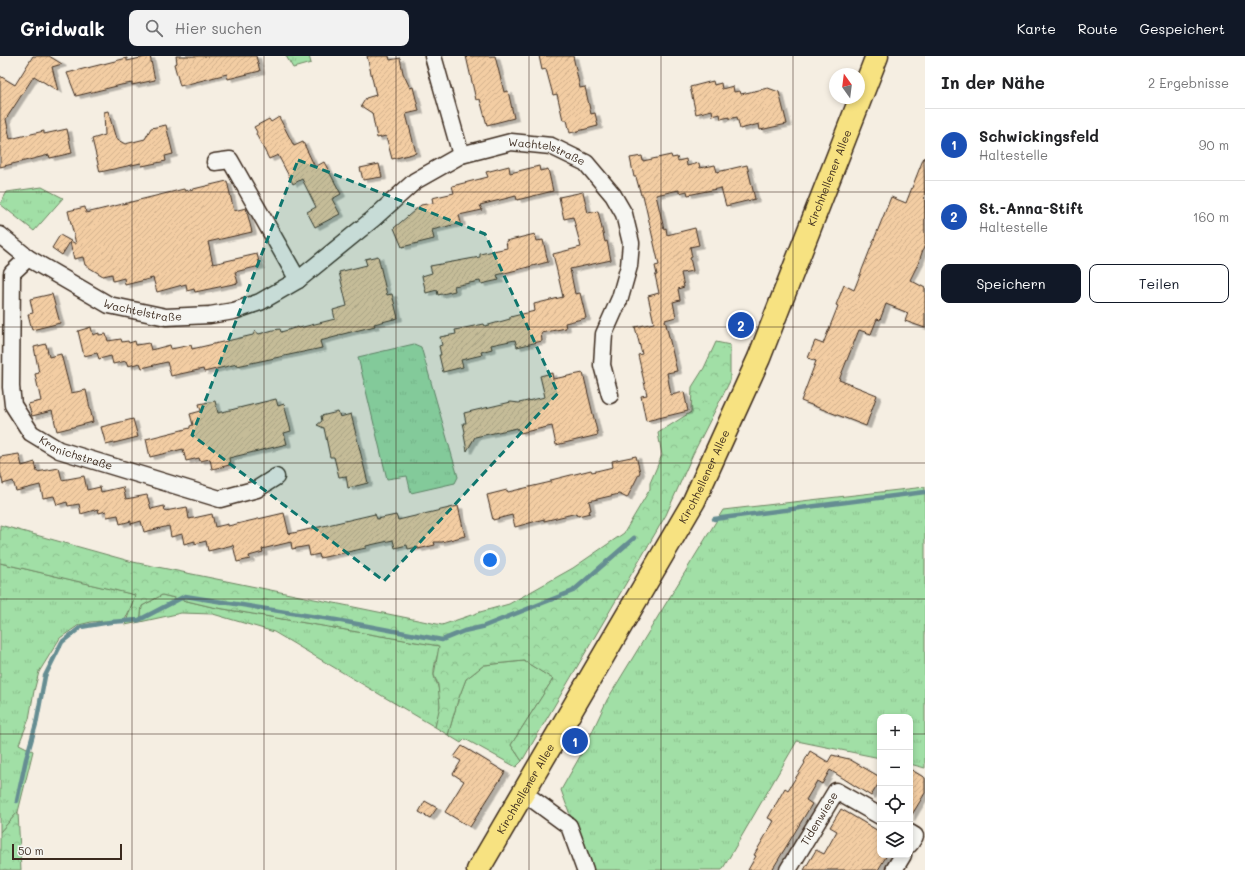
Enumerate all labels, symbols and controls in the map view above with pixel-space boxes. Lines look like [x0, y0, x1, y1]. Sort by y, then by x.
search box [129, 10, 409, 46]
text: Gridwalk [20, 16, 105, 41]
icon: search [143, 17, 165, 39]
text: Hier suchen [175, 18, 262, 38]
text: Karte [1017, 19, 1056, 38]
text: Route [1078, 19, 1118, 38]
text: Gespeichert [1140, 19, 1225, 38]
north arrow [829, 68, 865, 104]
text: In der Nähe [941, 71, 1045, 93]
text: 2 Ergebnisse [1148, 74, 1229, 91]
text: Schwickingsfeld [979, 126, 1099, 146]
street label: Kirchhellener Allee [803, 127, 855, 228]
street label: Wachtelstraße [508, 134, 588, 169]
text: 1 [951, 136, 957, 153]
text: 90 m [1199, 136, 1229, 153]
text: Haltestelle [979, 146, 1048, 163]
text: St.-Anna-Stift [979, 198, 1083, 218]
text: 2 [950, 208, 958, 225]
text: 160 m [1193, 208, 1229, 225]
text: Haltestelle [979, 218, 1048, 235]
button: Speichern [941, 264, 1081, 303]
button: Teilen [1089, 264, 1229, 303]
street label: Wachtelstraße [100, 295, 182, 324]
pin: 2 [728, 310, 754, 340]
street label: Kirchhellener Allee [675, 427, 733, 526]
street label: Kranichstraße [37, 432, 115, 473]
your location [480, 550, 500, 570]
map controls [877, 714, 913, 858]
button: + [877, 714, 913, 750]
pin: 1 [562, 726, 588, 756]
street label: Kirchhellener Allee [493, 740, 557, 837]
button: − [877, 750, 913, 786]
button: locate [877, 786, 913, 822]
street label: Tidenwiese [797, 789, 841, 848]
button: layers [877, 822, 913, 858]
scale bar [12, 842, 122, 861]
text: 50 m [18, 843, 44, 858]

